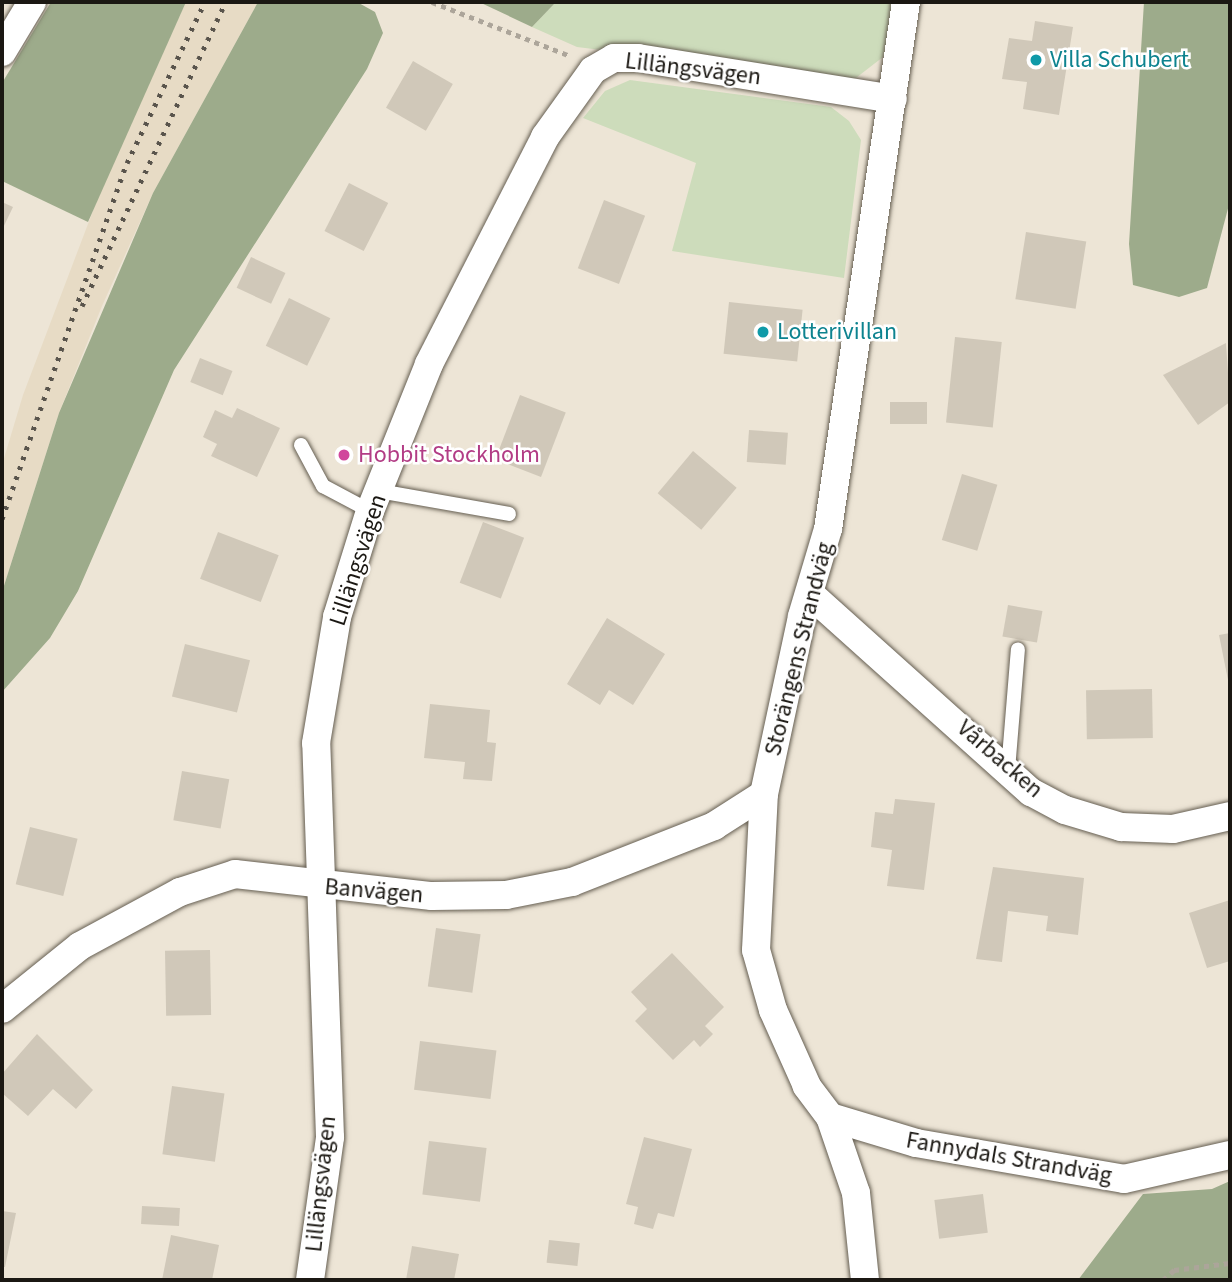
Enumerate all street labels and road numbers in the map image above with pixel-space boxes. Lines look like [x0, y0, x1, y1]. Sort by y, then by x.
street label: Lillängsvägen [623, 46, 763, 92]
street label: Lillängsvägen [323, 490, 393, 630]
street label: Storängens Strandväg [759, 539, 839, 759]
street label: Vårbacken [951, 714, 1049, 804]
street label: Banvägen [323, 872, 425, 910]
street label: Lillängsvägen [300, 1114, 342, 1254]
street label: Fannydals Strandväg [904, 1126, 1114, 1190]

